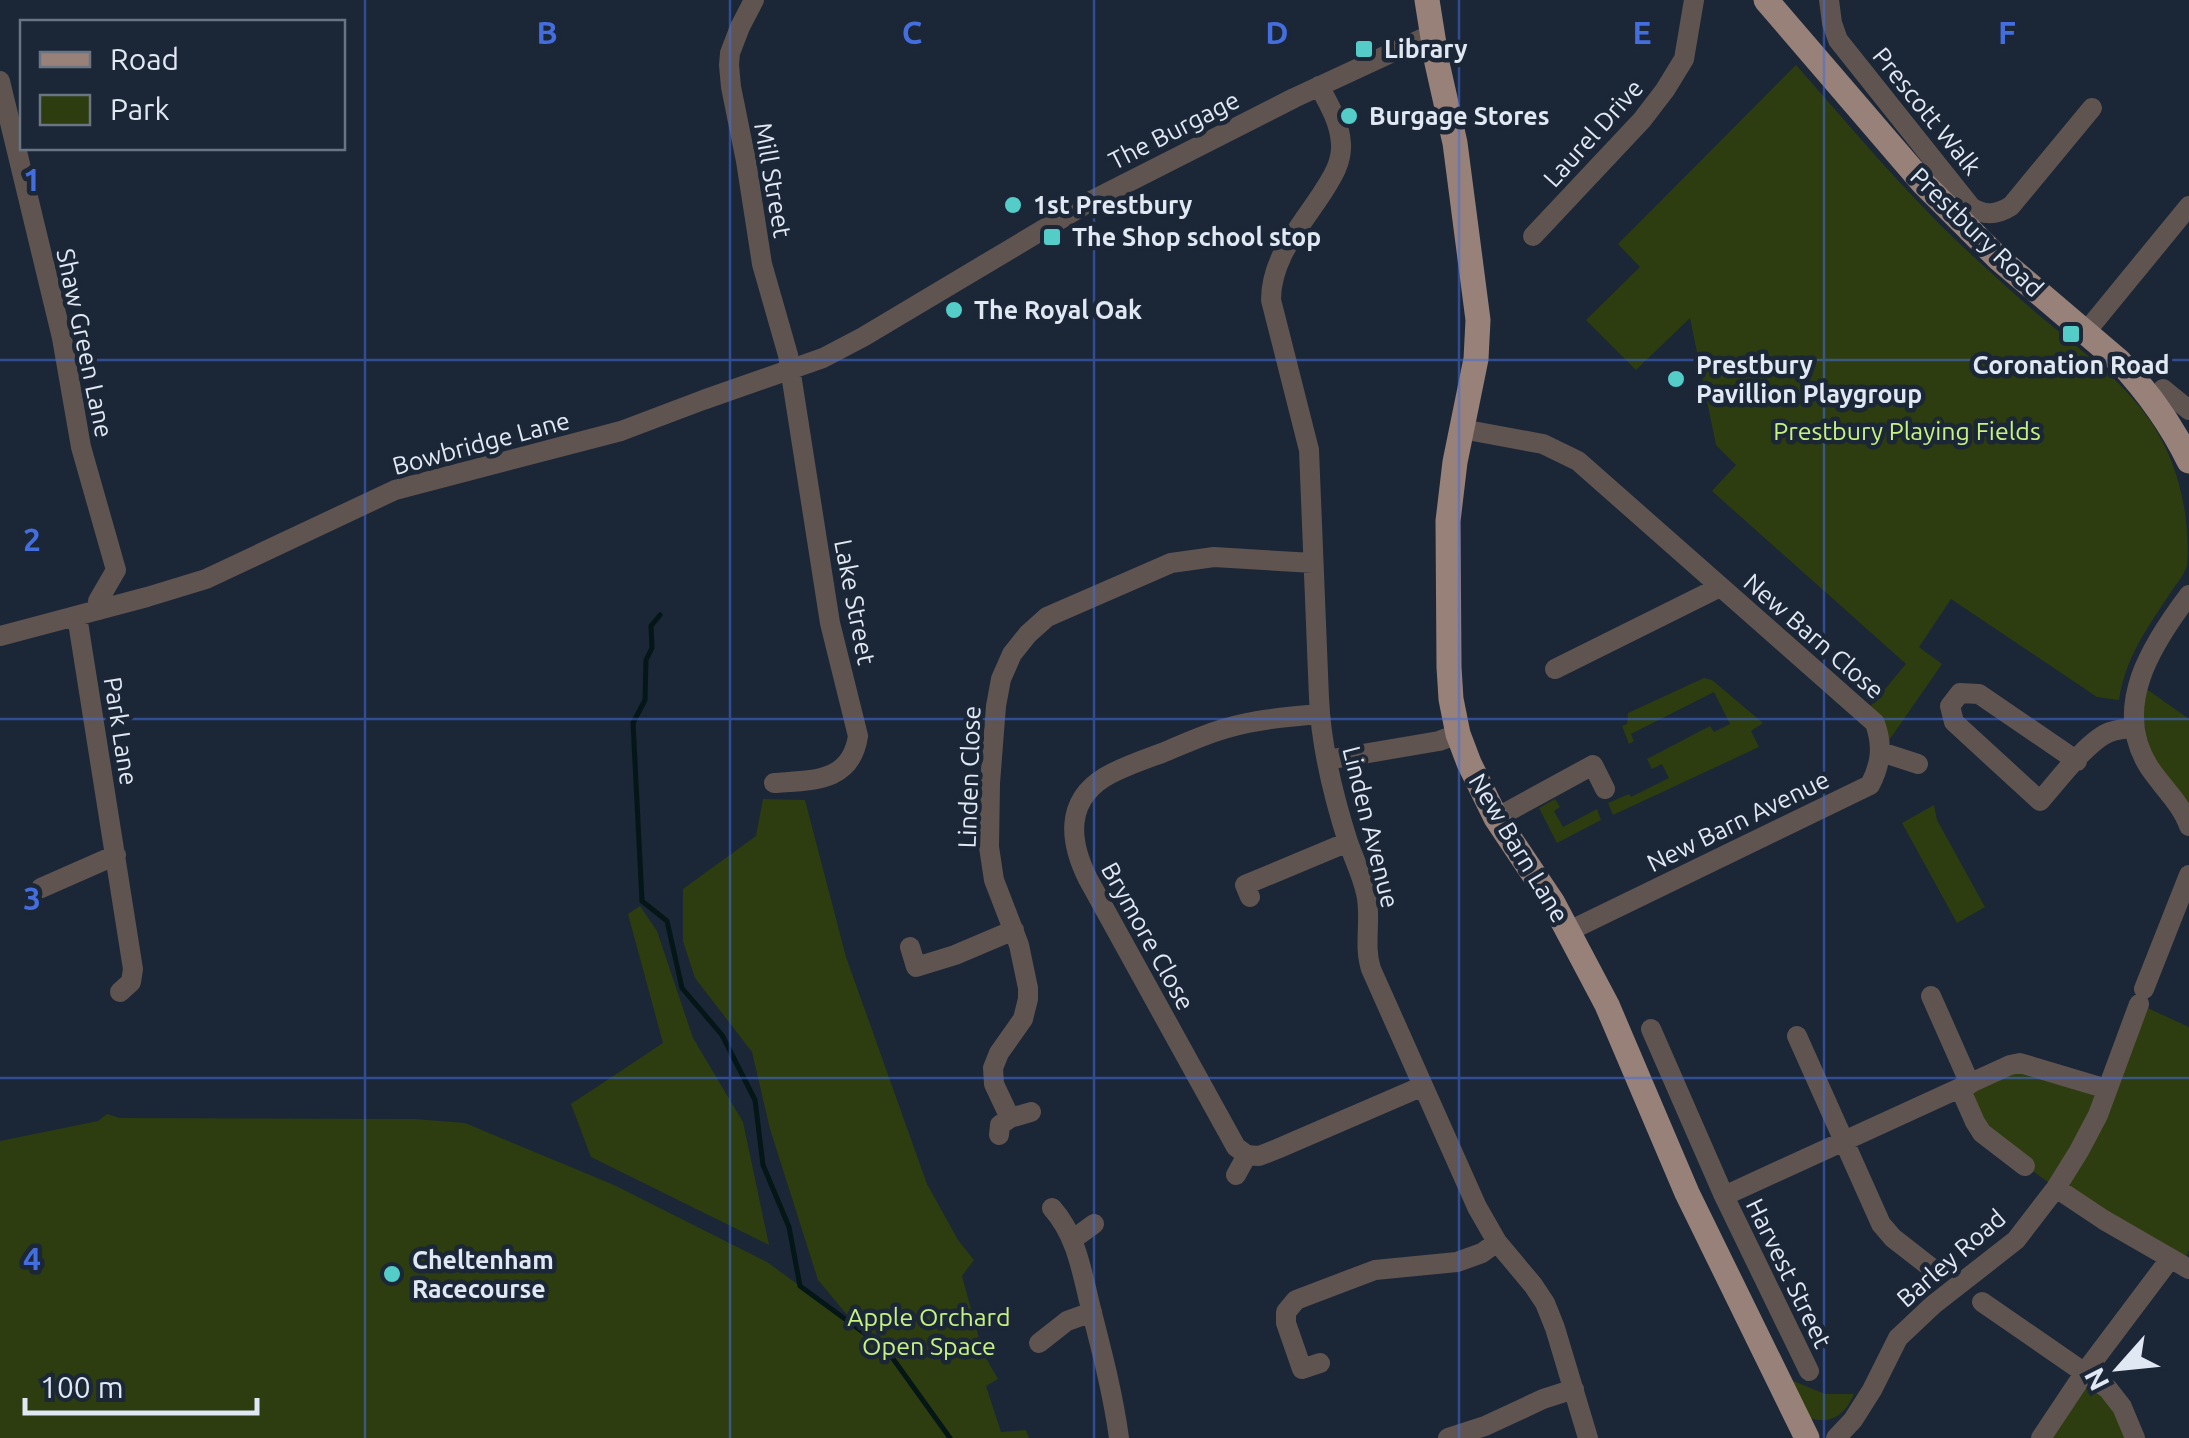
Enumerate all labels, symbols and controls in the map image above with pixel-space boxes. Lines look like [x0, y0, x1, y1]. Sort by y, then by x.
text: B [536, 14, 558, 50]
text: C [902, 14, 922, 50]
text: D [1265, 14, 1289, 50]
text: E [1632, 14, 1652, 50]
text: F [1998, 14, 2016, 50]
legend [20, 20, 345, 150]
place label: Library [1384, 35, 1468, 63]
marker: Library [1353, 38, 1375, 60]
text: Road [110, 42, 179, 76]
street label: Prescott Walk [1867, 42, 1987, 180]
street label: Laurel Drive [1538, 74, 1648, 192]
street label: The Burgage [1104, 85, 1244, 175]
text: Park [110, 92, 170, 126]
place label: Burgage Stores [1369, 102, 1550, 130]
marker: Burgage Stores [1338, 105, 1360, 127]
street label: Mill Street [749, 120, 797, 240]
text: 1 [23, 161, 41, 197]
street label: Prestbury Road [1905, 162, 2049, 302]
place label: 1st Prestbury [1033, 191, 1192, 219]
marker: 1st Prestbury [1002, 194, 1024, 216]
place label: The Shop school stop [1072, 223, 1321, 251]
marker: The Shop school stop [1041, 226, 1063, 248]
street label: Shaw Green Lane [51, 246, 119, 440]
place label: The Royal Oak [974, 296, 1142, 324]
marker: The Royal Oak [943, 299, 965, 321]
marker: Coronation Road [2060, 323, 2082, 345]
place label: Prestbury Pavillion Playgroup [1696, 351, 1922, 408]
place label: Coronation Road [1973, 351, 2169, 379]
marker: Prestbury Pavillion Playgroup [1665, 368, 1687, 390]
street label: Bowbridge Lane [389, 406, 573, 480]
park label: Prestbury Playing Fields [1773, 417, 2041, 445]
text: 2 [23, 521, 41, 557]
street label: Lake Street [829, 537, 881, 667]
street label: New Barn Close [1738, 568, 1890, 704]
street label: Park Lane [99, 675, 143, 787]
street label: Linden Close [953, 705, 985, 849]
street label: Linden Avenue [1337, 743, 1405, 911]
street label: New Barn Avenue [1642, 765, 1834, 877]
street label: New Barn Lane [1464, 769, 1574, 927]
street label: Brymore Close [1096, 857, 1200, 1015]
text: 3 [23, 880, 41, 916]
street label: Harvest Street [1741, 1194, 1837, 1352]
street label: Barley Road [1891, 1203, 2011, 1313]
text: 4 [23, 1240, 41, 1276]
place label: Cheltenham Racecourse [412, 1246, 554, 1303]
marker: Cheltenham Racecourse [381, 1263, 403, 1285]
park label: Apple Orchard Open Space [847, 1303, 1011, 1360]
north arrow [2069, 1318, 2169, 1418]
scale bar [25, 1353, 258, 1415]
text: N [2078, 1363, 2115, 1396]
text: 100 m [40, 1370, 124, 1404]

